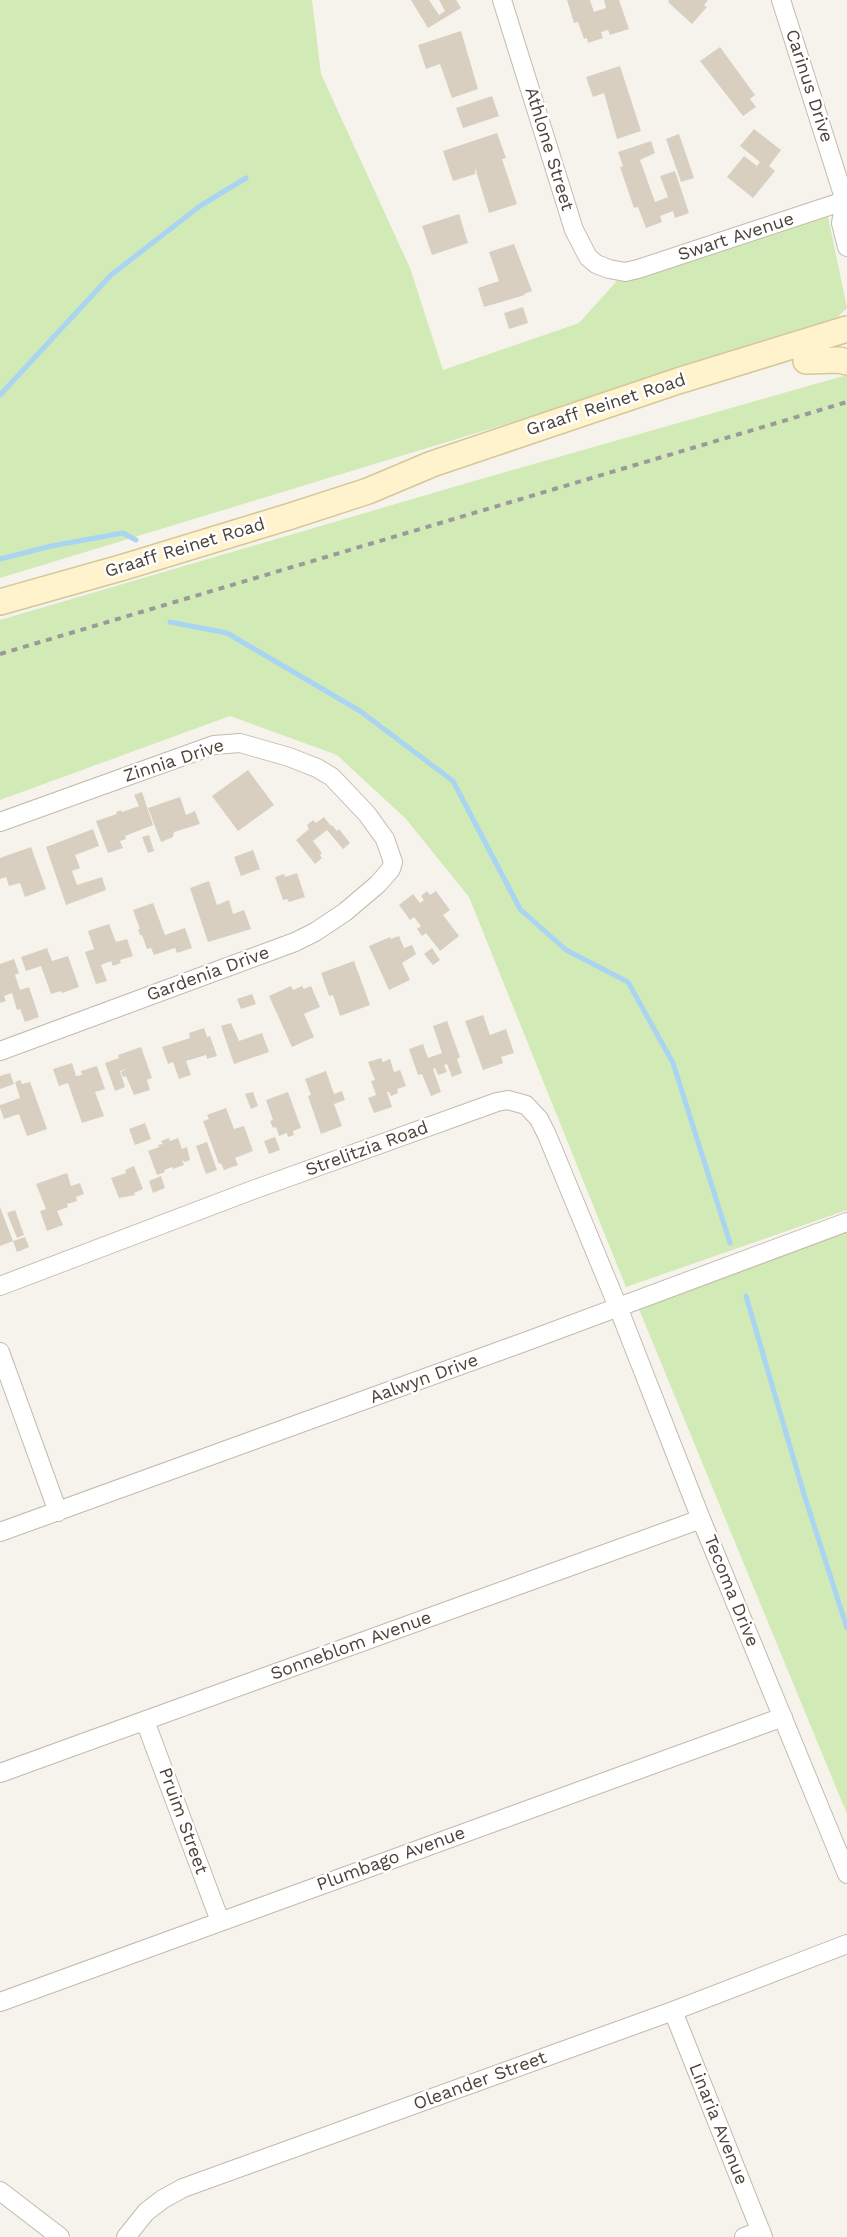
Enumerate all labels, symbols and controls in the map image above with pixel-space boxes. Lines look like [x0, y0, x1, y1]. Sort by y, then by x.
street label: Carinus Drive [781, 27, 837, 145]
street label: Athlone Street [520, 85, 578, 213]
street label: Swart Avenue [675, 208, 797, 266]
street label: Graaff Reinet Road [524, 369, 688, 441]
street label: Graaff Reinet Road [102, 513, 268, 583]
street label: Zinnia Drive [121, 735, 227, 787]
street label: Gardenia Drive [144, 942, 272, 1006]
street label: Strelitzia Road [303, 1117, 431, 1181]
street label: Aalwyn Drive [367, 1349, 481, 1409]
street label: Tecoma Drive [699, 1532, 763, 1650]
street label: Sonneblom Avenue [268, 1607, 434, 1685]
street label: Pruim Street [154, 1765, 212, 1877]
street label: Plumbago Avenue [314, 1822, 468, 1896]
street label: Oleander Street [411, 2047, 549, 2115]
street label: Linaria Avenue [684, 2060, 752, 2188]

